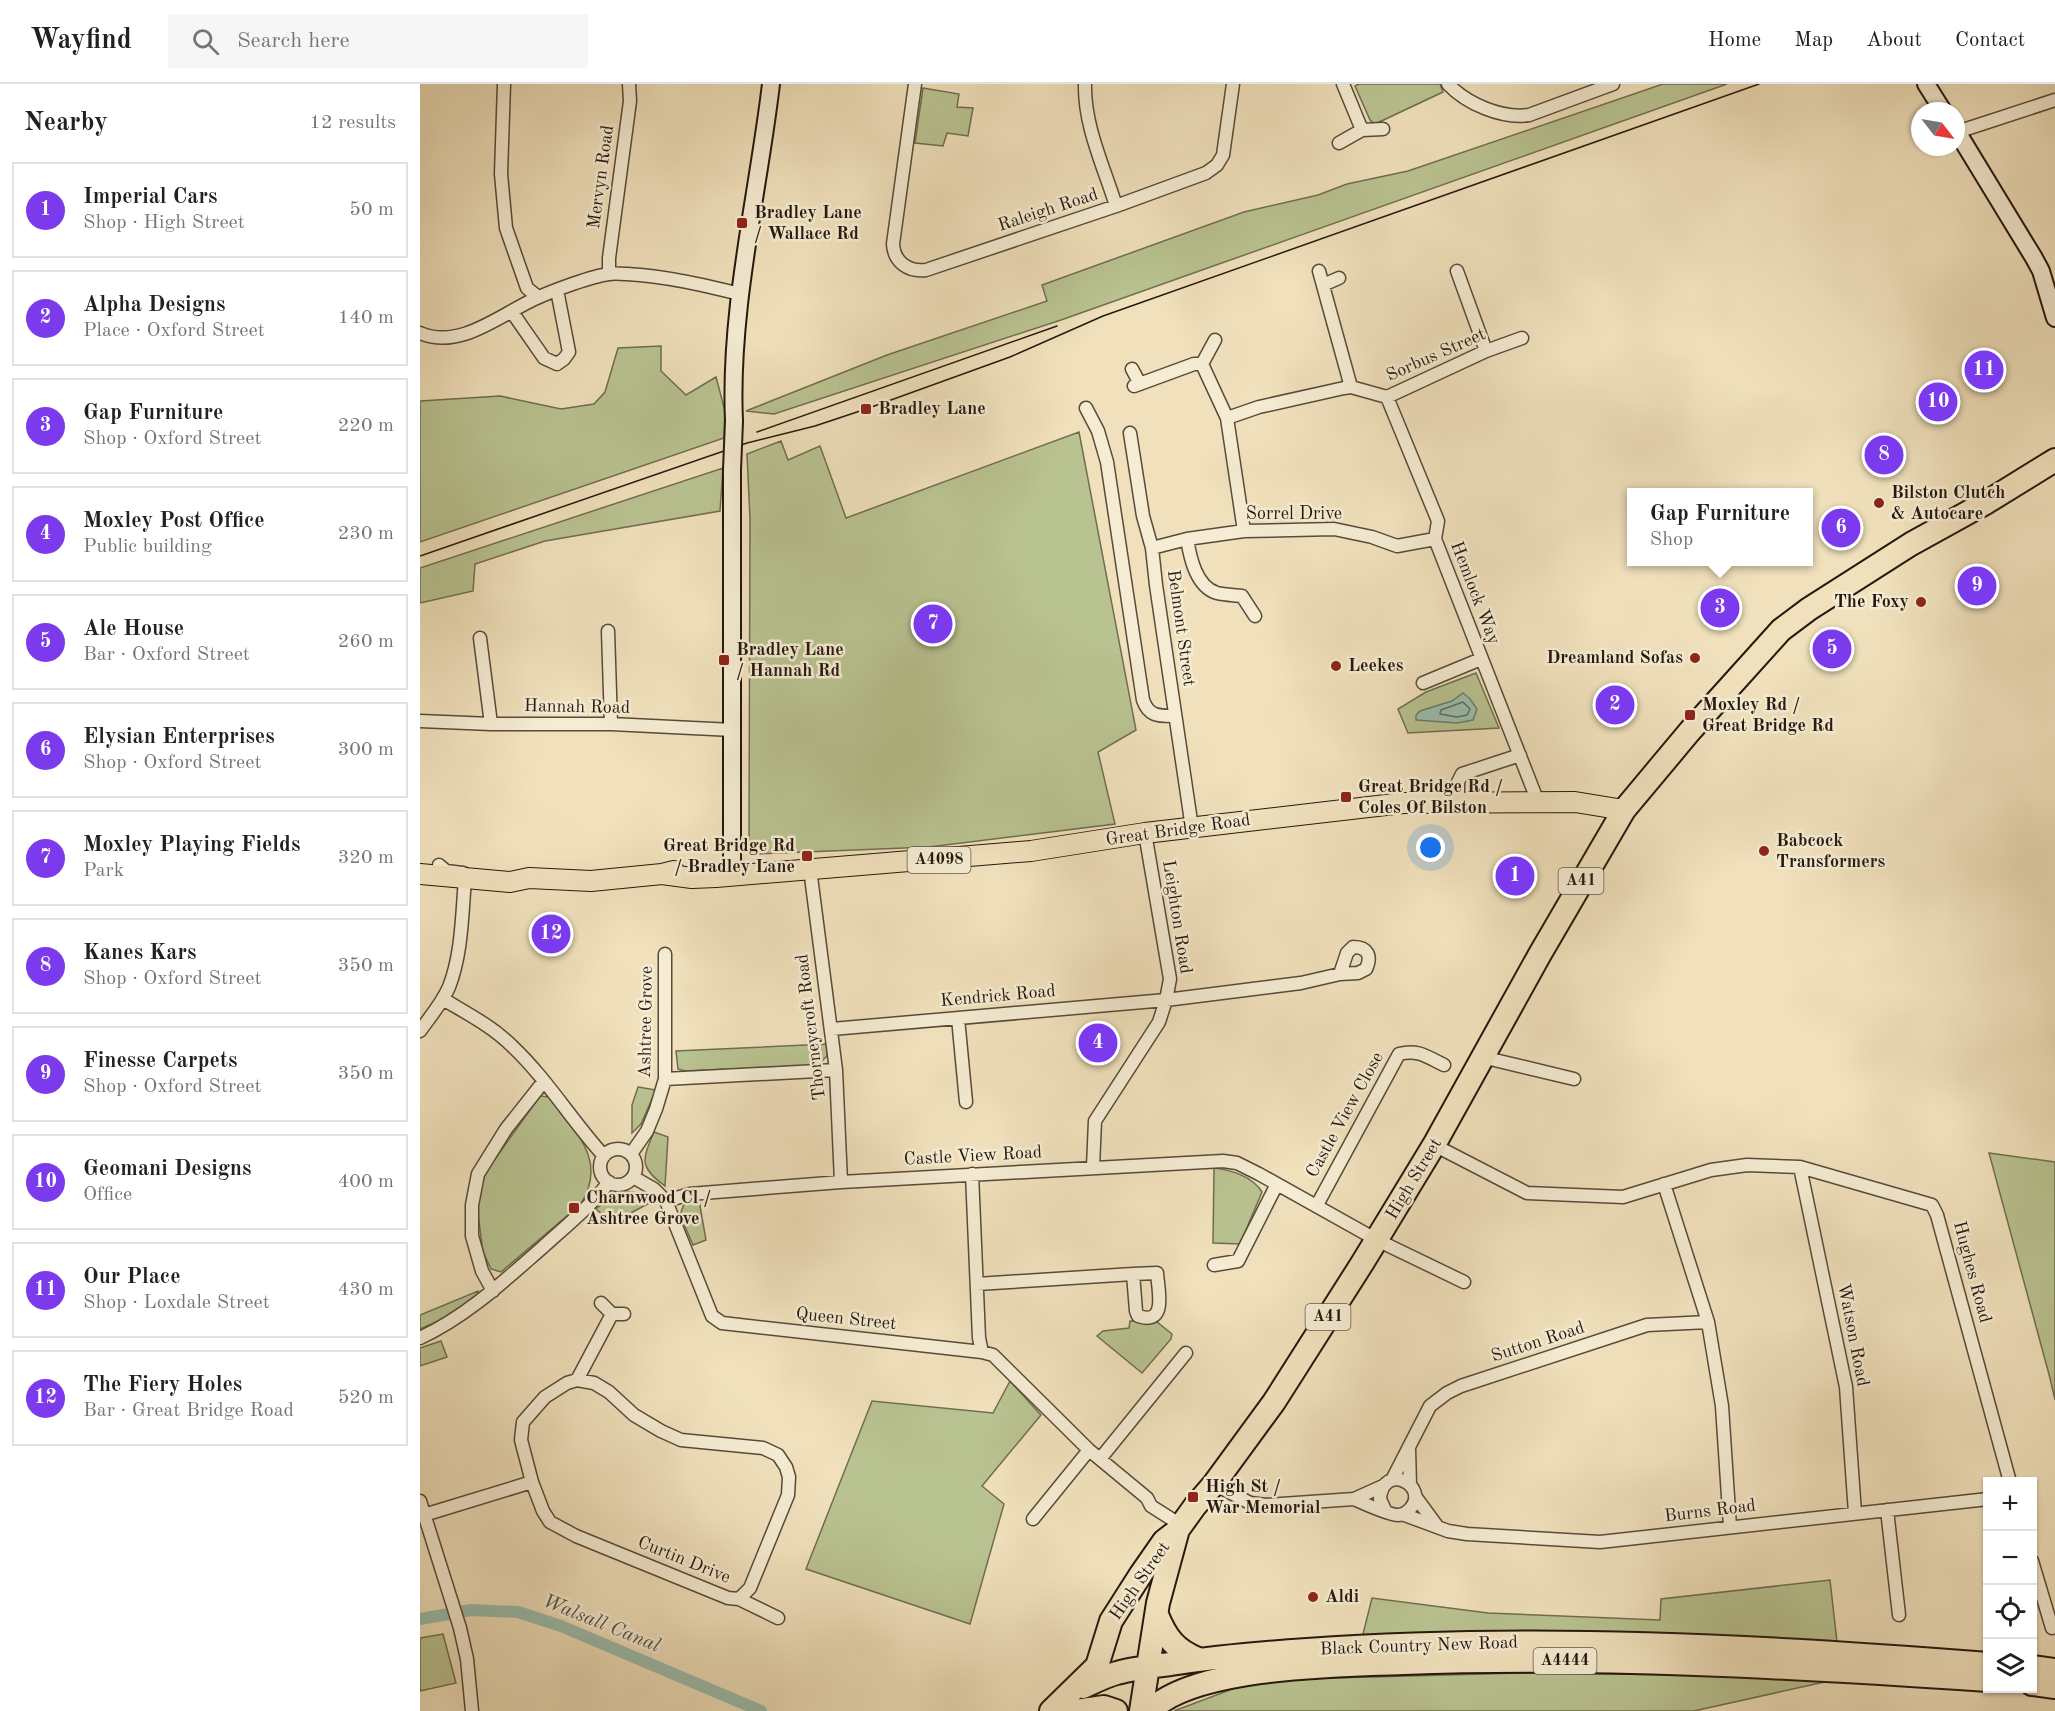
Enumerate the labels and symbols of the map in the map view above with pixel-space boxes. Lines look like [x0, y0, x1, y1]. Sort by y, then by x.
north arrow [1911, 102, 1965, 156]
street label: Mervyn Road [585, 124, 617, 230]
street label: Raleigh Road [996, 185, 1100, 235]
place label: Bradley Lane / Wallace Rd [754, 204, 862, 243]
marker: Bradley Lane / Wallace Rd [735, 216, 749, 230]
street label: Sorbus Street [1384, 325, 1488, 385]
pin: 11 [1964, 348, 2004, 392]
pin: 10 [1918, 380, 1958, 424]
place label: Bradley Lane [878, 400, 986, 418]
marker: Bradley Lane [859, 402, 873, 416]
pin: 8 [1864, 432, 1904, 478]
place label: Bilston Clutch & Autocare [1891, 484, 2005, 523]
marker: Bilston Clutch & Autocare [1872, 496, 1886, 510]
street label: Sorrel Drive [1246, 505, 1342, 523]
pin: 6 [1822, 506, 1860, 550]
street label: Hemlock Way [1447, 539, 1503, 647]
pin: 9 [1958, 564, 1996, 608]
street label: Belmont Street [1164, 569, 1198, 687]
pin: 3 [1700, 586, 1740, 630]
place label: The Foxy [1834, 593, 1909, 611]
marker: The Foxy [1914, 595, 1928, 609]
pin: 7 [914, 602, 952, 646]
pin: 5 [1812, 626, 1852, 672]
place label: Bradley Lane / Hannah Rd [736, 641, 844, 680]
place label: Dreamland Sofas [1546, 649, 1683, 667]
marker: Dreamland Sofas [1688, 651, 1702, 665]
marker: Bradley Lane / Hannah Rd [717, 653, 731, 667]
place label: Leekes [1348, 657, 1404, 675]
marker: Leekes [1329, 659, 1343, 673]
pin: 2 [1596, 682, 1634, 728]
place label: Moxley Rd / Great Bridge Rd [1702, 696, 1834, 735]
street label: Hannah Road [524, 697, 630, 717]
marker: Moxley Rd / Great Bridge Rd [1683, 708, 1697, 722]
place label: Great Bridge Rd / Coles Of Bilston [1358, 778, 1503, 817]
marker: Great Bridge Rd / Coles Of Bilston [1339, 790, 1353, 804]
street label: Great Bridge Road [1104, 811, 1252, 849]
place label: Babcock Transformers [1776, 832, 1885, 871]
your location [1416, 833, 1445, 862]
place label: Great Bridge Rd / Bradley Lane [663, 837, 795, 876]
marker: Babcock Transformers [1757, 844, 1771, 858]
road number: A4098 [908, 847, 970, 873]
marker: Great Bridge Rd / Bradley Lane [800, 849, 814, 863]
pin: 1 [1496, 854, 1534, 898]
street label: Leighton Road [1159, 859, 1195, 975]
road number: A41 [1558, 868, 1604, 894]
pin: 12 [532, 912, 570, 956]
street label: Thorneycroft Road [793, 953, 829, 1101]
street label: Ashtree Grove [636, 966, 656, 1078]
street label: Kendrick Road [940, 982, 1056, 1010]
pin: 4 [1078, 1020, 1118, 1066]
street label: Castle View Close [1303, 1049, 1387, 1181]
street label: High Street [1383, 1135, 1445, 1223]
street label: Castle View Road [903, 1143, 1043, 1169]
place label: Charnwood Cl / Ashtree Grove [586, 1189, 711, 1228]
marker: Charnwood Cl / Ashtree Grove [567, 1201, 581, 1215]
street label: Hughes Road [1950, 1219, 1994, 1325]
street label: Watson Road [1834, 1282, 1872, 1388]
road number: A41 [1306, 1304, 1350, 1330]
street label: Queen Street [795, 1305, 897, 1333]
street label: Sutton Road [1489, 1318, 1587, 1366]
place label: High St / War Memorial [1205, 1478, 1321, 1517]
marker: High St / War Memorial [1186, 1490, 1200, 1504]
street label: Burns Road [1663, 1496, 1757, 1526]
street label: Curtin Drive [635, 1533, 733, 1587]
street label: High Street [1106, 1538, 1174, 1624]
place label: Aldi [1325, 1588, 1359, 1606]
marker: Aldi [1306, 1590, 1320, 1604]
water label: Walsall Canal [539, 1591, 663, 1657]
street label: Black Country New Road [1320, 1634, 1518, 1658]
road number: A4444 [1534, 1648, 1596, 1674]

